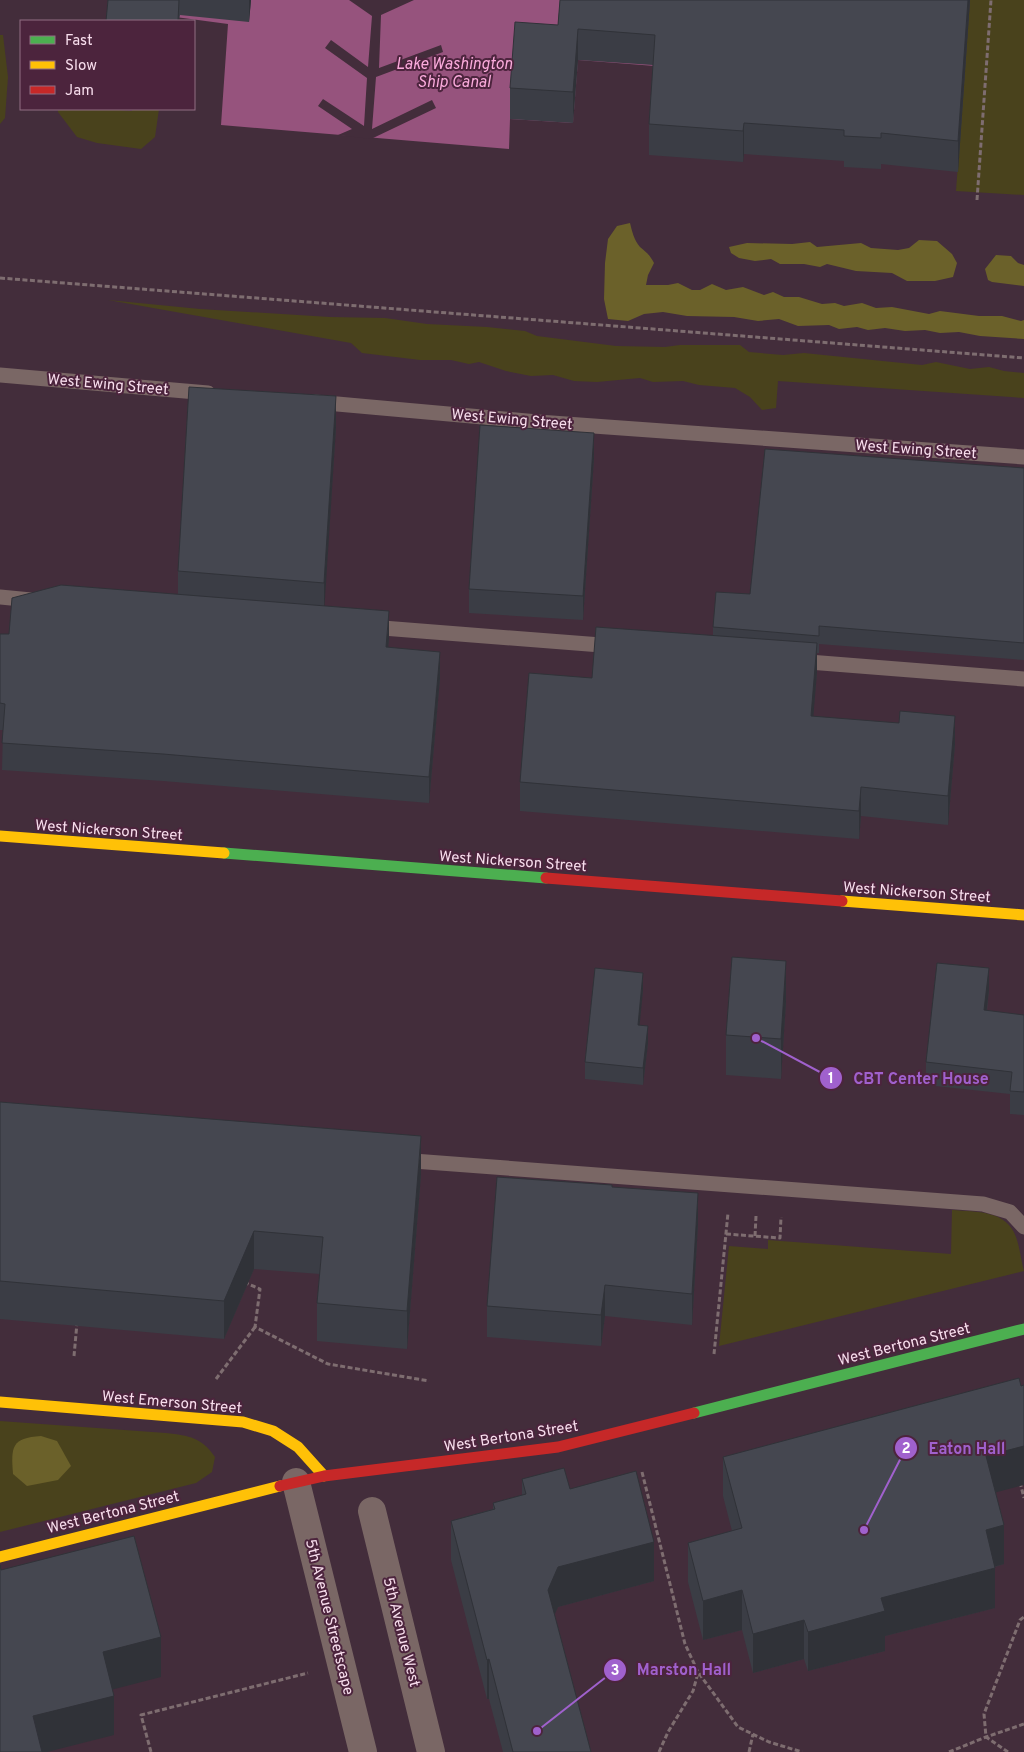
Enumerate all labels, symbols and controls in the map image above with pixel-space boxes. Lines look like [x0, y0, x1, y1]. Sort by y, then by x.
legend [20, 20, 195, 110]
text: Fast [65, 32, 93, 51]
water label: Lake Washington Ship Canal [396, 55, 513, 93]
text: Slow [65, 57, 97, 76]
text: Jam [65, 82, 94, 101]
street label: West Ewing Street [46, 371, 169, 400]
street label: West Ewing Street [450, 406, 573, 435]
street label: West Ewing Street [855, 437, 977, 464]
street label: West Nickerson Street [34, 817, 183, 846]
street label: West Nickerson Street [438, 848, 587, 877]
street label: West Nickerson Street [842, 879, 991, 908]
callout: CBT Center House [818, 1063, 999, 1094]
text: 1 [828, 1070, 834, 1089]
text: CBT Center House [853, 1070, 989, 1090]
street label: West Bertona Street [836, 1320, 972, 1371]
street label: West Emerson Street [101, 1388, 243, 1419]
street label: West Bertona Street [443, 1417, 580, 1457]
callout: Eaton Hall [894, 1433, 1016, 1464]
text: 2 [901, 1440, 911, 1459]
text: Eaton Hall [929, 1440, 1005, 1460]
street label: West Bertona Street [45, 1488, 181, 1539]
street label: 5th Avenue Streetscape [300, 1537, 357, 1697]
street label: 5th Avenue West [378, 1576, 423, 1689]
callout: Marston Hall [602, 1654, 742, 1685]
text: Marston Hall [637, 1661, 731, 1681]
text: 3 [611, 1662, 620, 1681]

